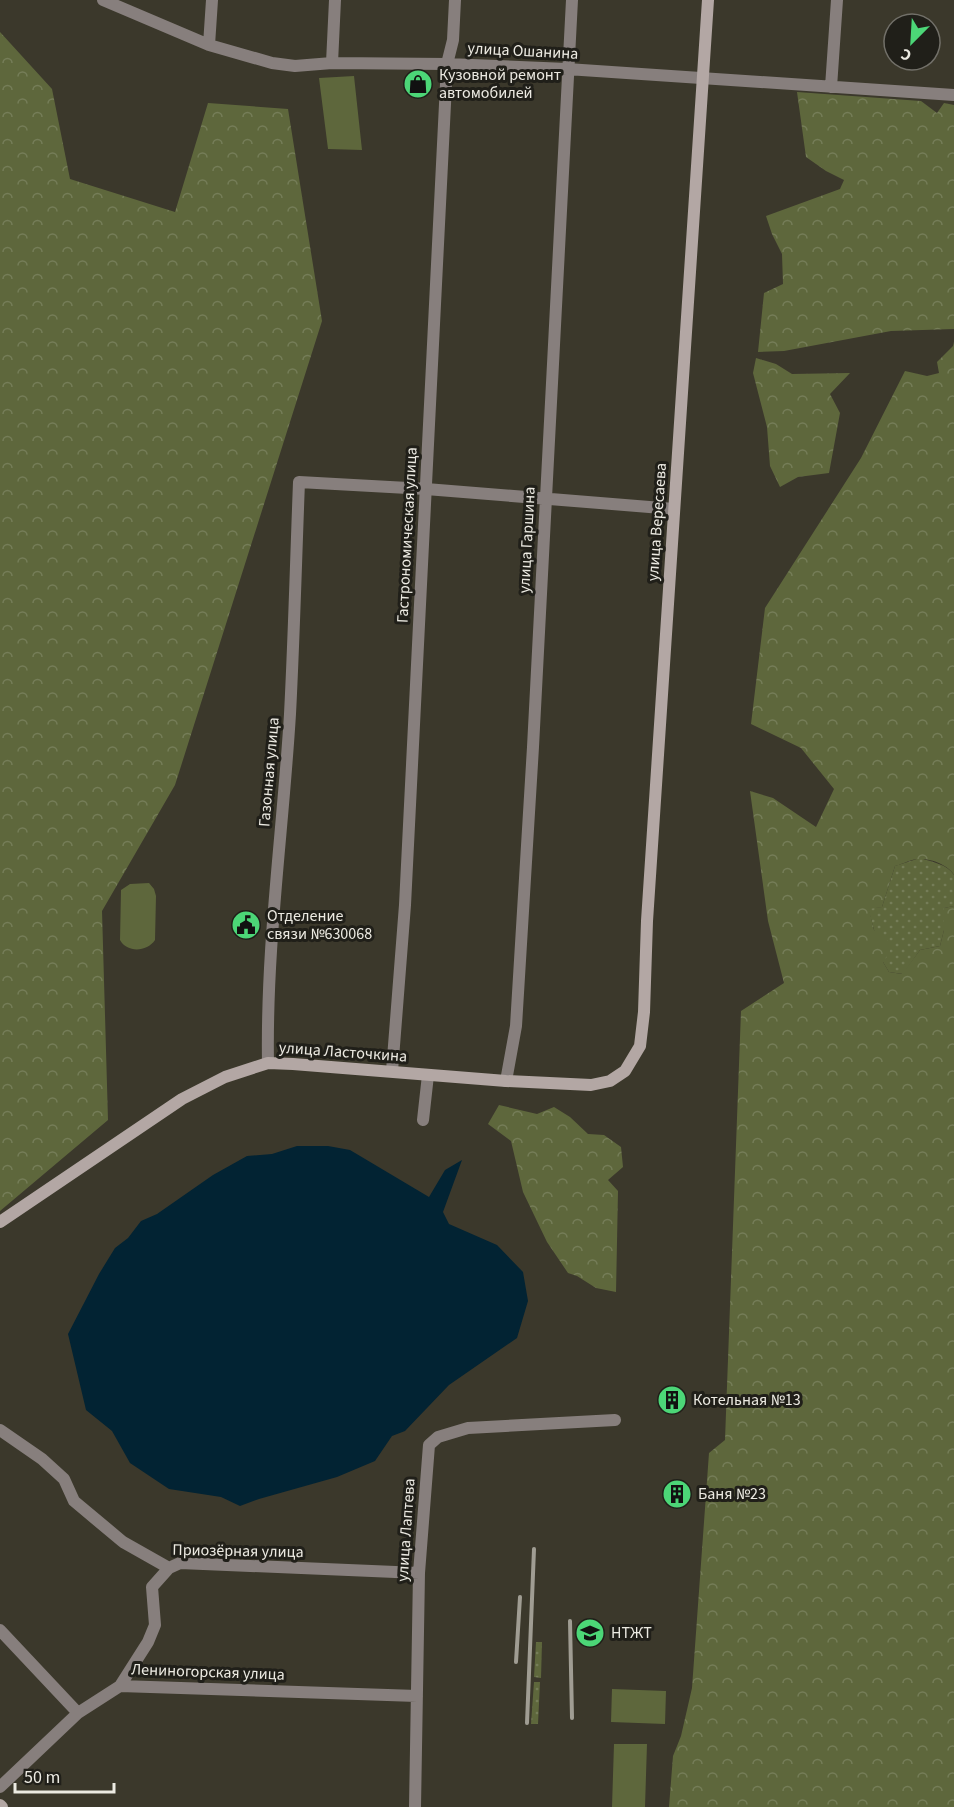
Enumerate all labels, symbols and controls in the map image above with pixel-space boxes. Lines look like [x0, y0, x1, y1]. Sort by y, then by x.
north arrow [882, 12, 942, 72]
street label: улица Ошанина [467, 37, 579, 65]
text: С [898, 43, 915, 67]
place label: Кузовной ремонт автомобилей [439, 64, 561, 104]
shop icon: Кузовной ремонт автомобилей [402, 68, 434, 100]
street label: Гастрономическая улица [391, 447, 423, 623]
street label: улица Вересаева [642, 462, 672, 582]
street label: улица Гаршина [513, 486, 541, 594]
street label: Газонная улица [253, 716, 285, 828]
place label: Отделение связи №630068 [267, 905, 372, 945]
public building icon: Отделение связи №630068 [230, 909, 262, 941]
street label: улица Ласточкина [278, 1037, 408, 1067]
building icon: Котельная №13 [656, 1384, 688, 1416]
place label: Котельная №13 [693, 1389, 801, 1411]
street label: улица Лаптева [391, 1478, 421, 1582]
building icon: Баня №23 [661, 1478, 693, 1510]
place label: Баня №23 [698, 1483, 766, 1505]
street label: Приозёрная улица [172, 1539, 304, 1563]
school or university icon: НТЖТ [574, 1617, 606, 1649]
place label: НТЖТ [611, 1622, 652, 1644]
street label: Лениногорская улица [131, 1658, 285, 1686]
scale bar [15, 1756, 114, 1794]
text: 50 m [24, 1765, 60, 1790]

